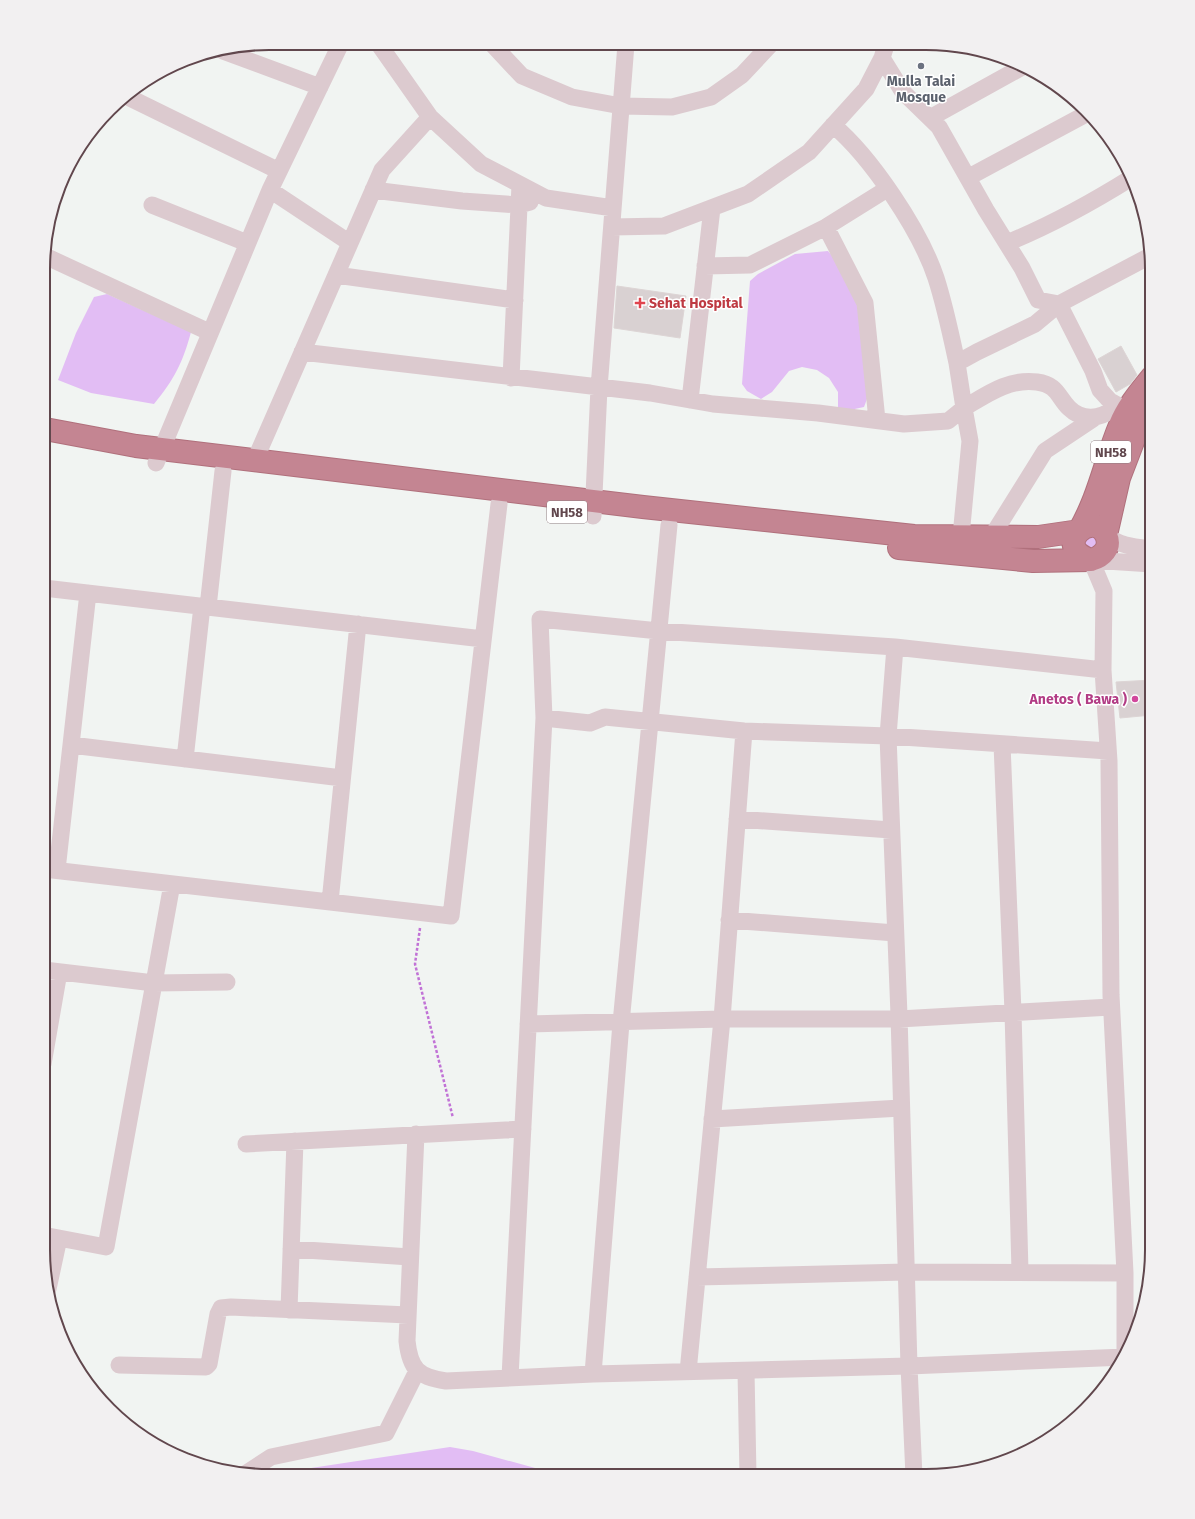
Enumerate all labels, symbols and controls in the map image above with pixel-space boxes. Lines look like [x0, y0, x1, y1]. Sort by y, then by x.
marker: Mulla Talai Mosque [916, 61, 926, 71]
place label: Mulla Talai Mosque [887, 73, 955, 106]
place label: Sehat Hospital [649, 295, 744, 312]
marker: Sehat Hospital [634, 297, 646, 309]
road number: NH58 [1091, 441, 1131, 463]
road number: NH58 [547, 501, 587, 523]
place label: Anetos ( Bawa ) [1029, 691, 1127, 708]
marker: Anetos ( Bawa ) [1130, 694, 1140, 704]

